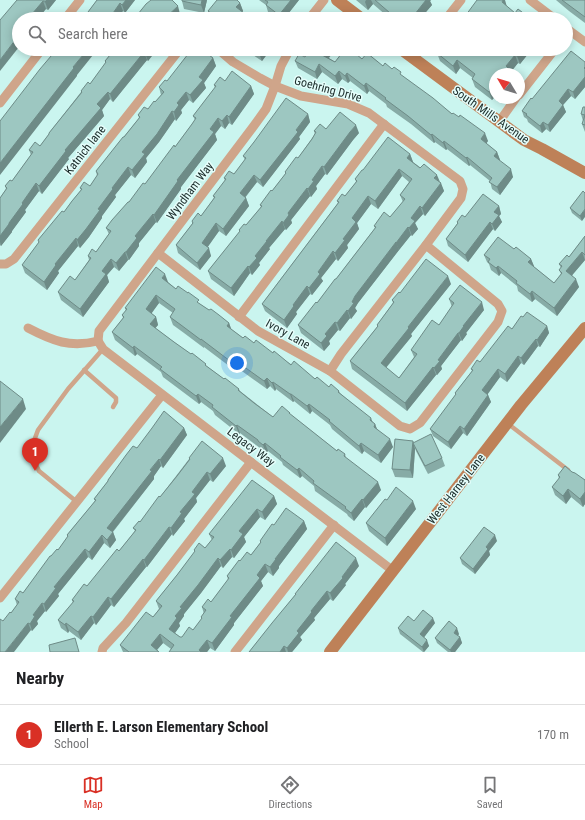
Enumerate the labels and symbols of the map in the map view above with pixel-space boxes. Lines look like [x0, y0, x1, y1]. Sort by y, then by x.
north arrow [489, 68, 525, 104]
street label: Goehring Drive [293, 73, 364, 105]
street label: South Mills Avenue [450, 83, 532, 147]
street label: Katnich lane [61, 122, 109, 177]
street label: Wyndham Way [164, 159, 216, 223]
street label: Ivory Lane [263, 316, 313, 352]
your location [227, 353, 247, 373]
street label: Legacy Way [224, 425, 278, 469]
pin: 1 [22, 438, 48, 471]
street label: West Harney Lane [424, 451, 488, 527]

